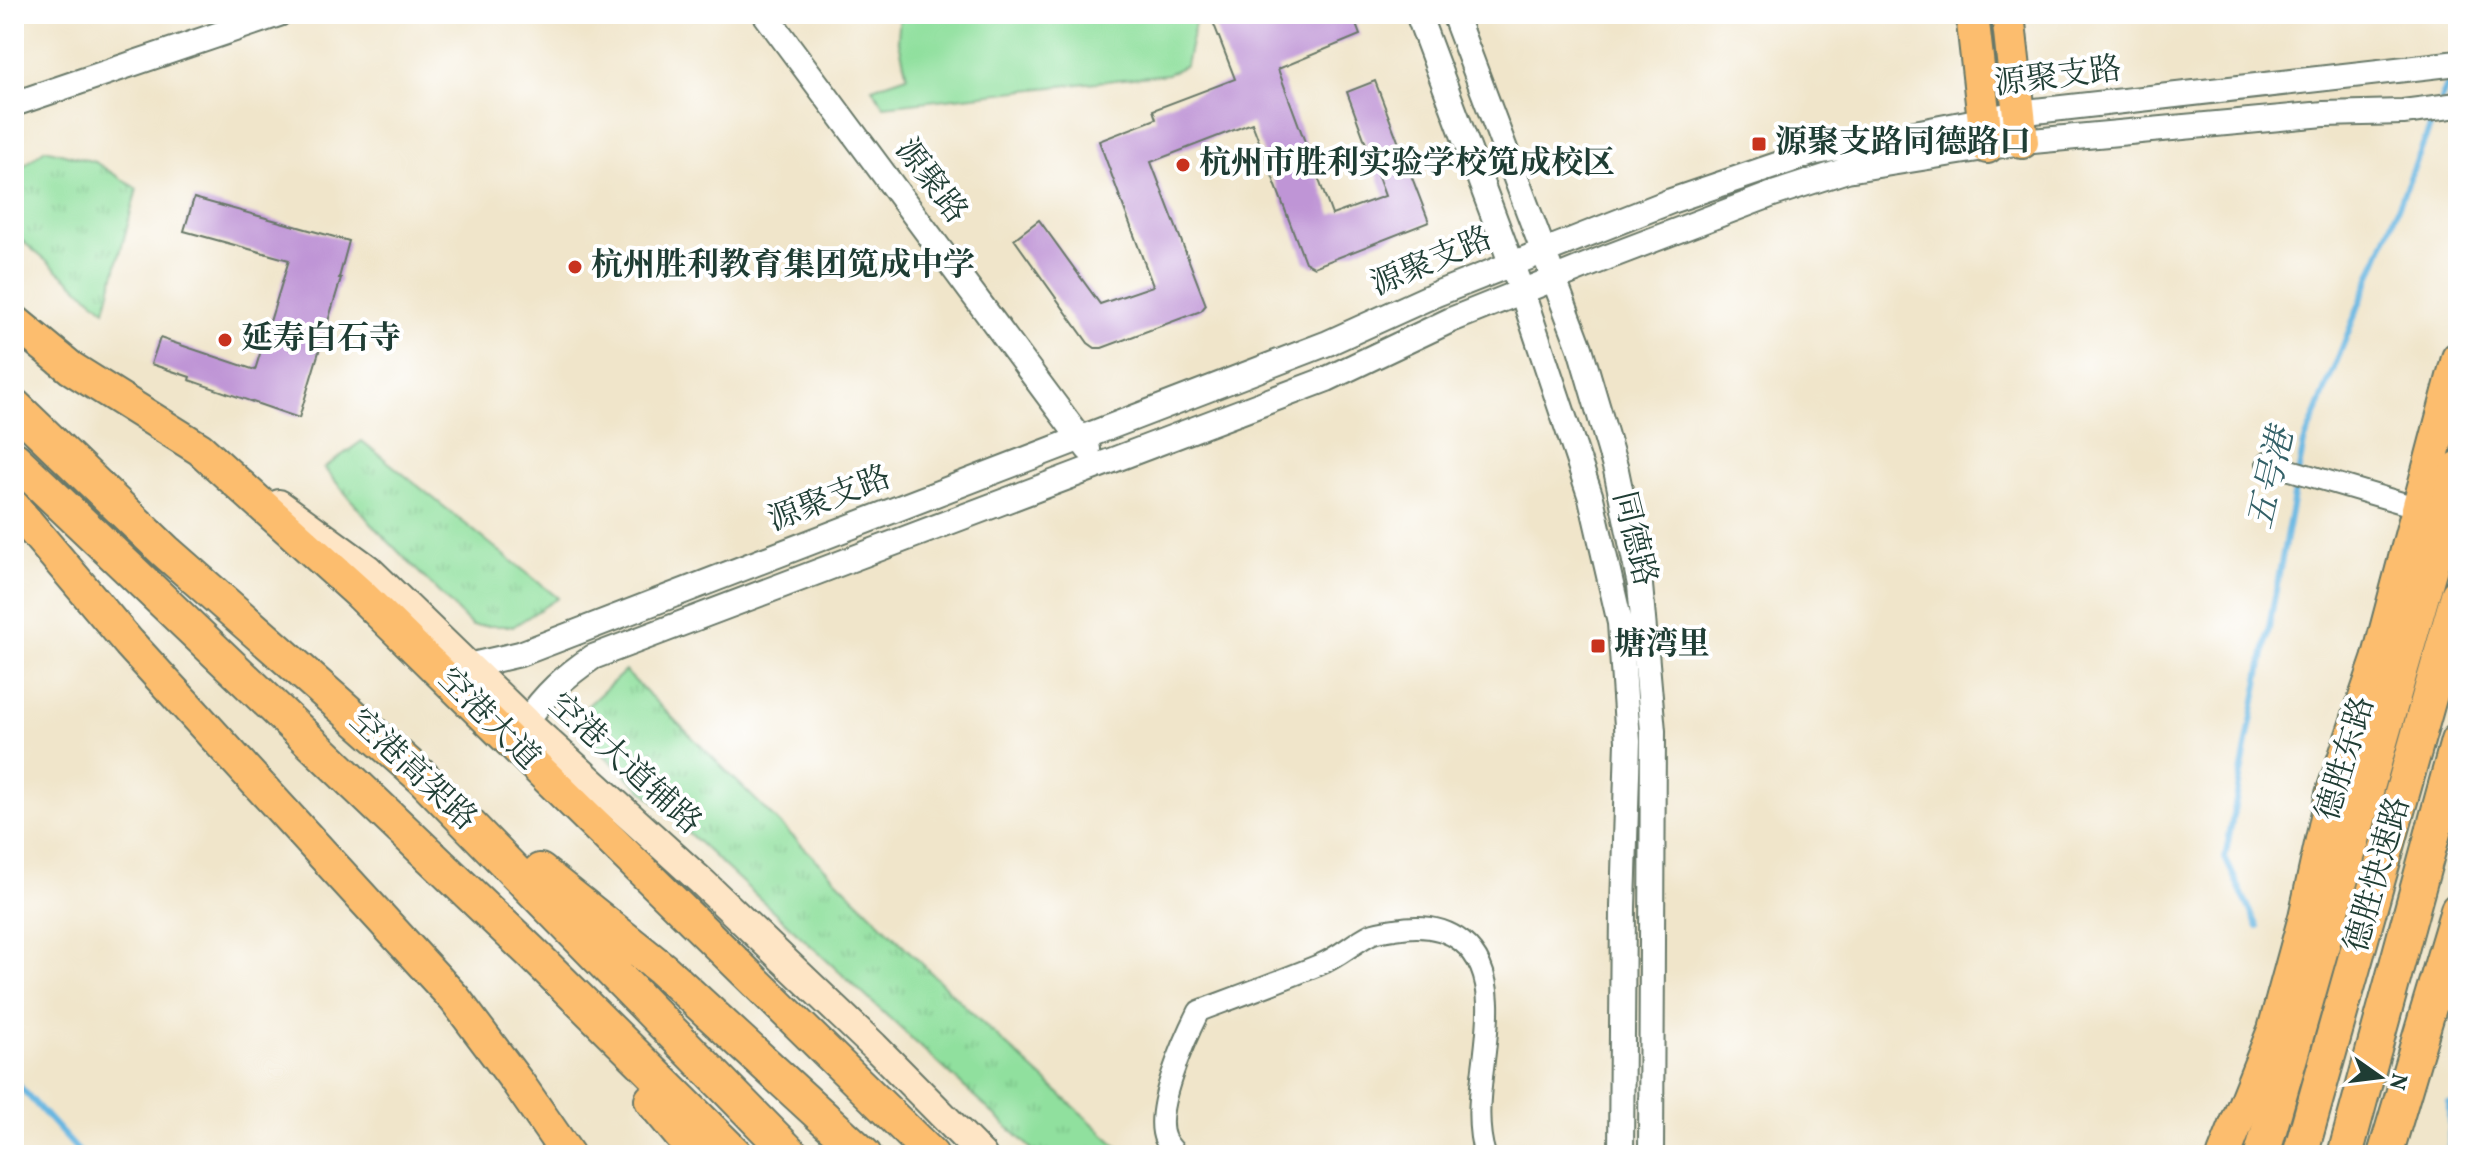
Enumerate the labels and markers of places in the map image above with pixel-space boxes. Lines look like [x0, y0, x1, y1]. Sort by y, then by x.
place label: 源聚支路同德路口 [1775, 122, 2031, 166]
marker: 源聚支路同德路口 [1750, 135, 1768, 153]
place label: 杭州市胜利实验学校笕成校区 [1199, 143, 1615, 187]
marker: 杭州市胜利实验学校笕成校区 [1174, 156, 1192, 174]
place label: 杭州胜利教育集团笕成中学 [591, 245, 975, 289]
marker: 杭州胜利教育集团笕成中学 [566, 258, 584, 276]
place label: 延寿白石寺 [241, 318, 401, 362]
marker: 延寿白石寺 [216, 331, 234, 349]
place label: 塘湾里 [1614, 624, 1710, 668]
marker: 塘湾里 [1589, 637, 1607, 655]

